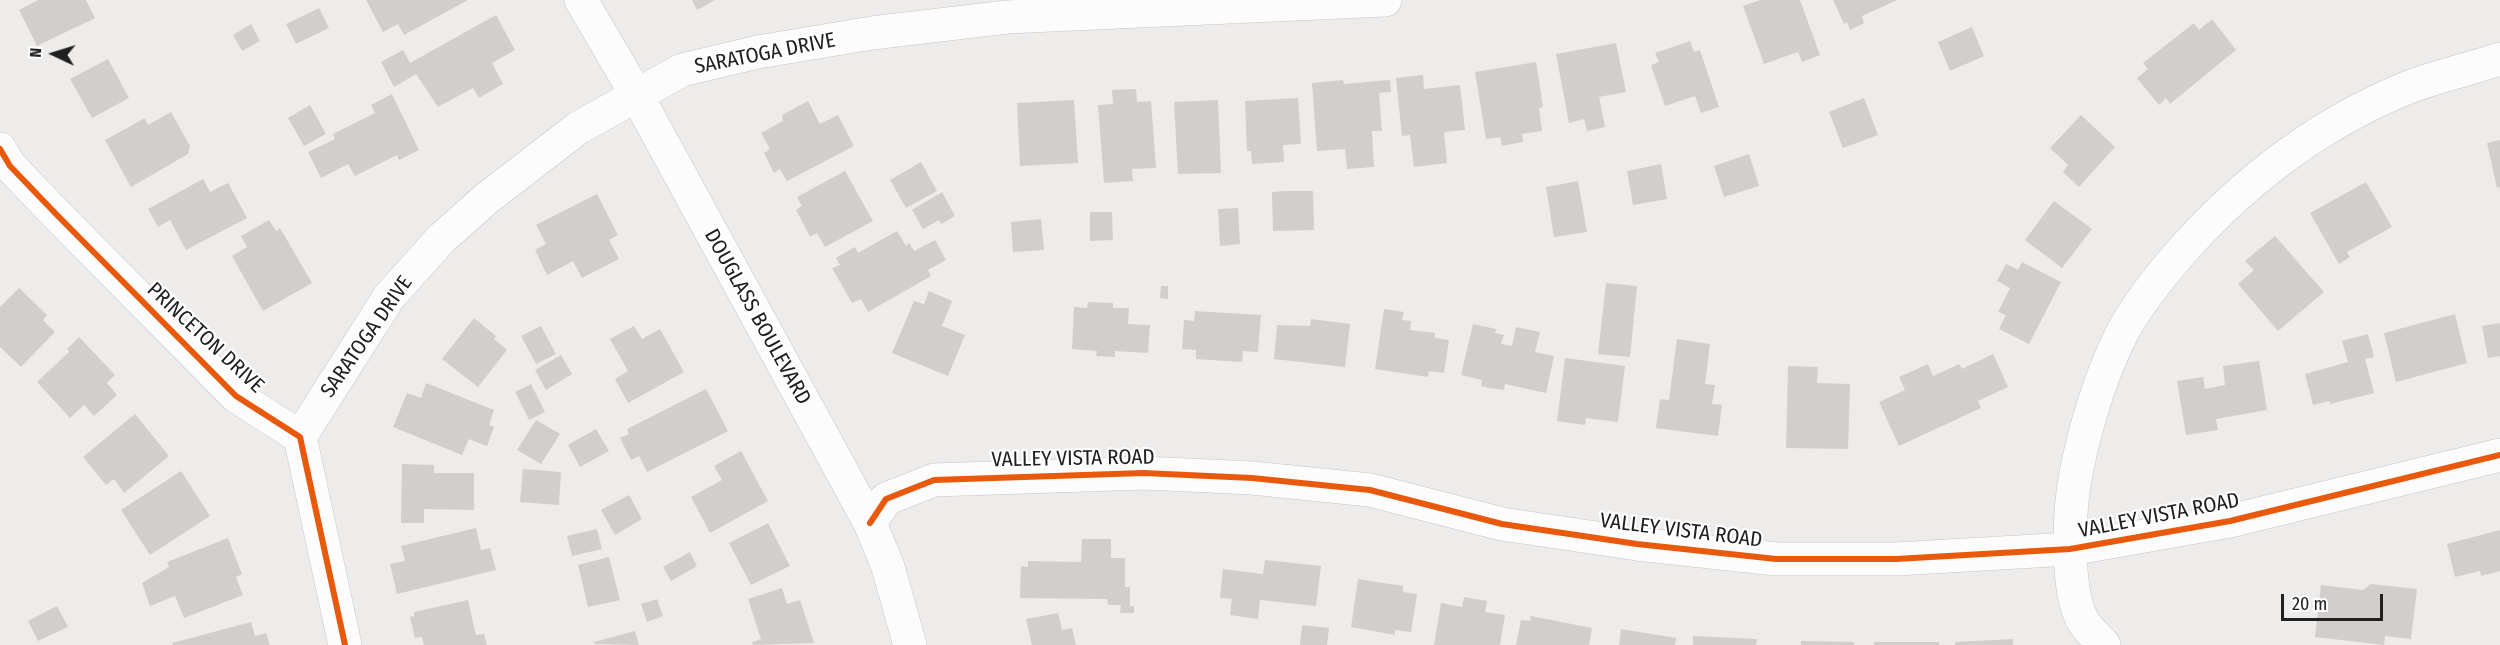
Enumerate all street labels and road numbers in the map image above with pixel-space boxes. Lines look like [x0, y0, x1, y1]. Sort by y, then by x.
street label: SARATOGA DRIVE [693, 28, 837, 80]
street label: DOUGLASS BOULEVARD [698, 225, 816, 409]
street label: SARATOGA DRIVE [316, 271, 418, 403]
street label: PRINCETON DRIVE [141, 277, 269, 399]
street label: VALLEY VISTA ROAD [991, 445, 1155, 473]
street label: VALLEY VISTA ROAD [2076, 488, 2242, 544]
street label: VALLEY VISTA ROAD [1598, 509, 1764, 553]

